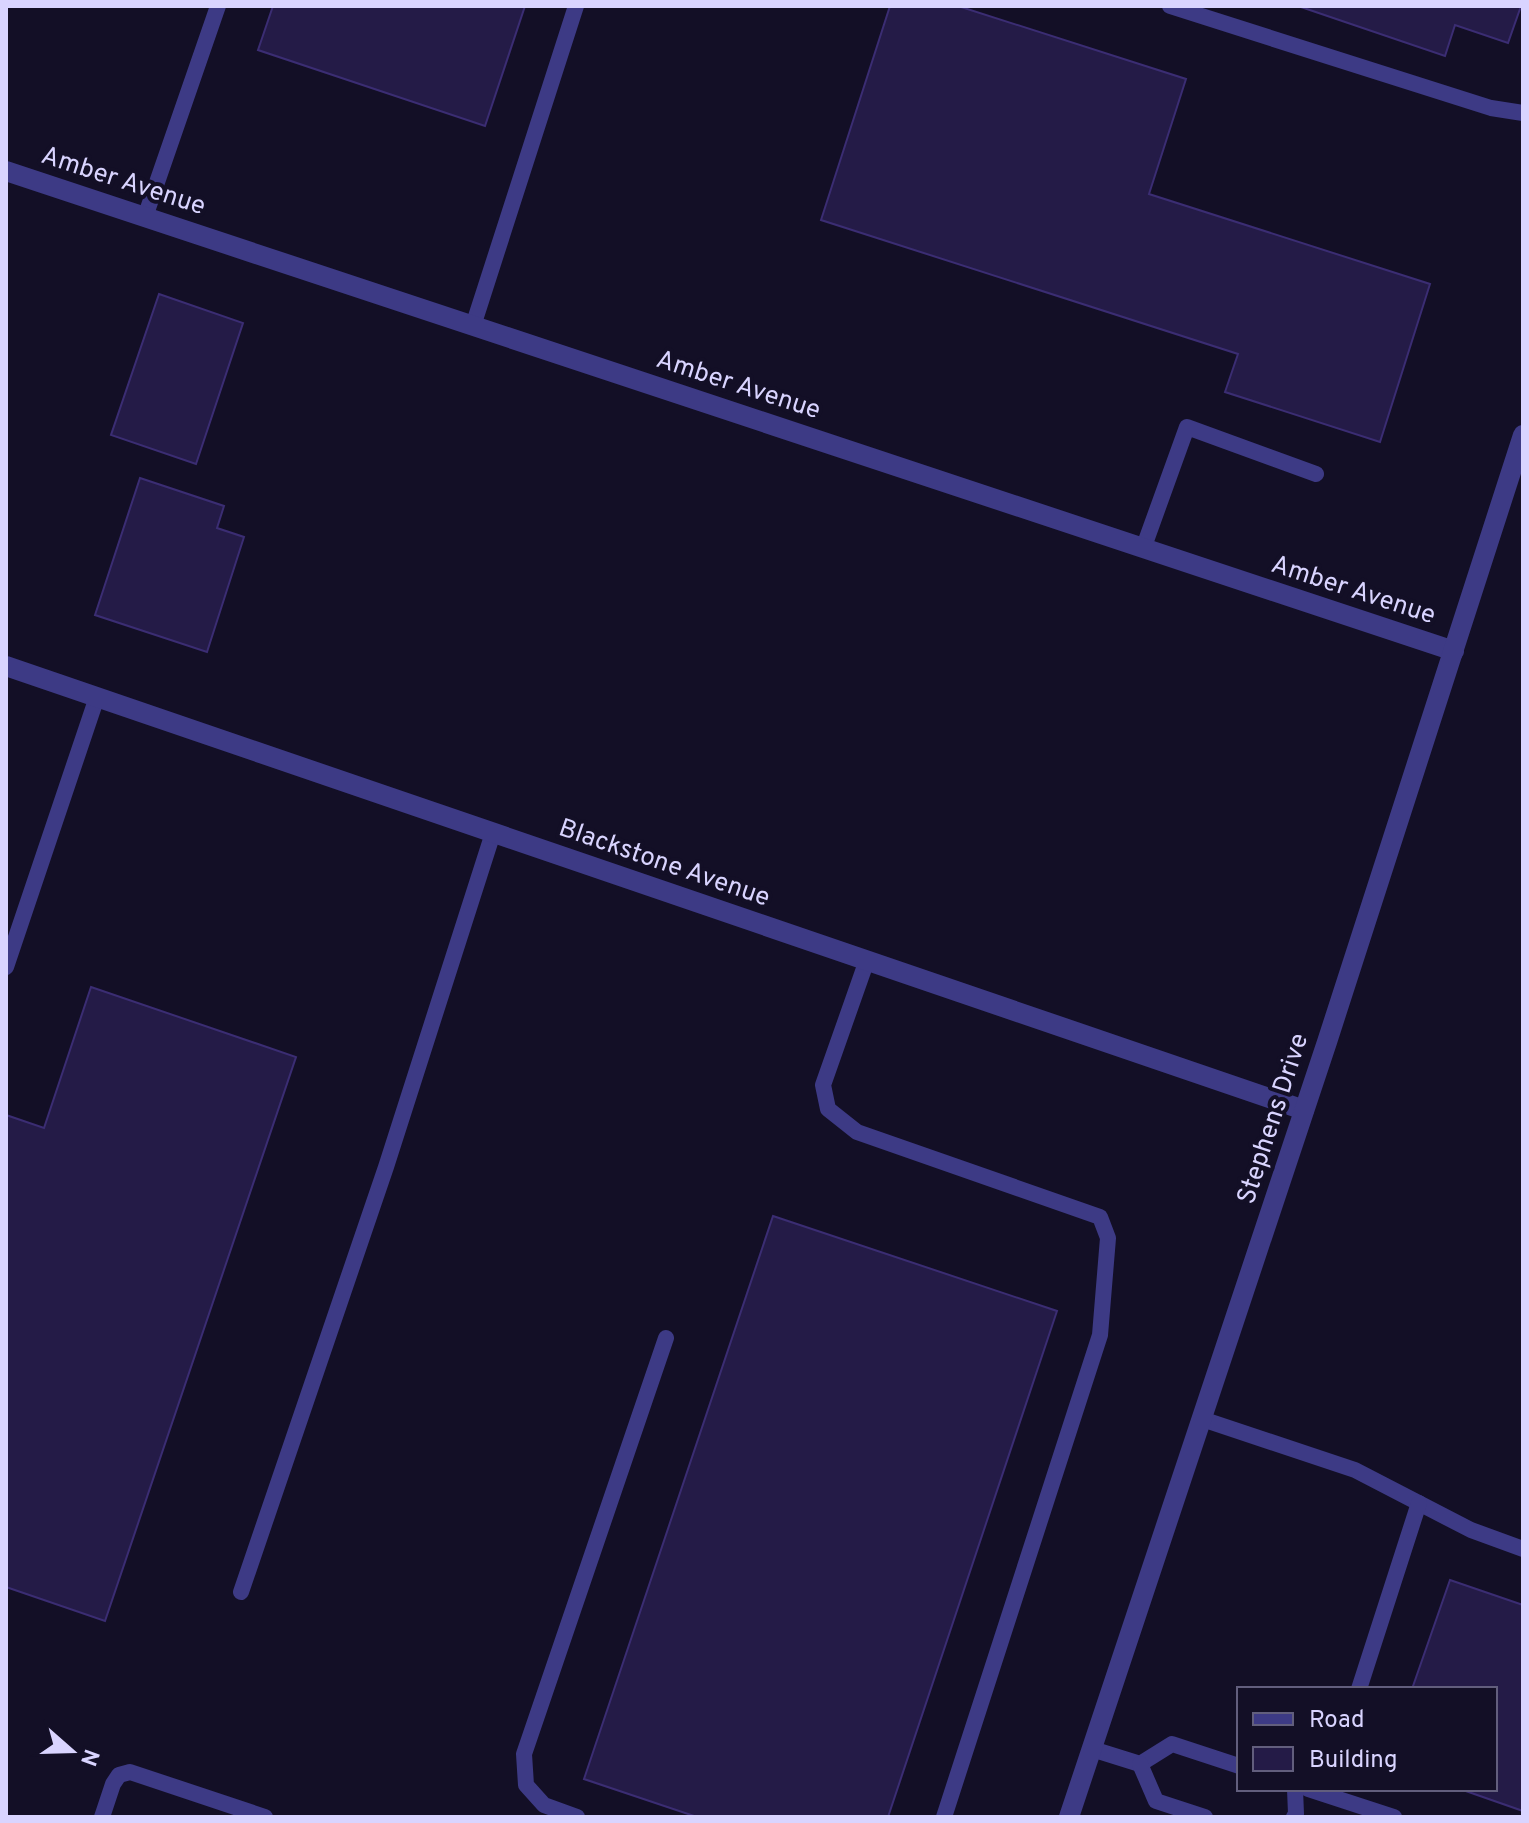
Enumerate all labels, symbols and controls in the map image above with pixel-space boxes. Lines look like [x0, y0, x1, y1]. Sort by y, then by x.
street label: Amber Avenue [37, 140, 209, 224]
street label: Amber Avenue [652, 344, 824, 428]
street label: Amber Avenue [1267, 549, 1439, 633]
street label: Blackstone Avenue [554, 812, 774, 916]
street label: Stephens Drive [1231, 1029, 1317, 1209]
legend [1237, 1687, 1497, 1791]
text: Road [1309, 1706, 1365, 1736]
north arrow [32, 1711, 112, 1791]
text: N [73, 1745, 104, 1769]
text: Building [1309, 1746, 1398, 1776]

